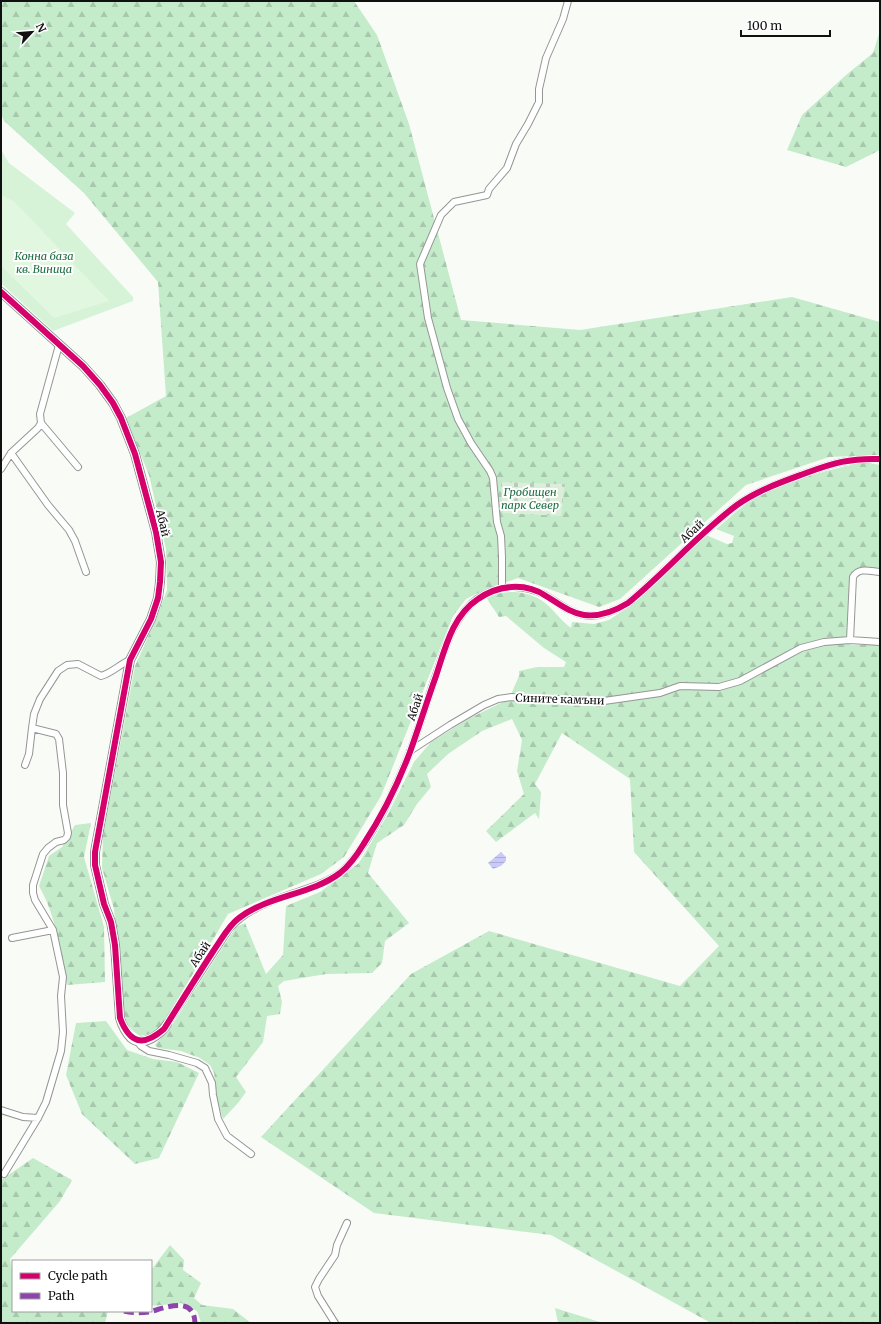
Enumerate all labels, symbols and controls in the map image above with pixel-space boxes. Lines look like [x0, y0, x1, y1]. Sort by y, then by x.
north arrow [12, 12, 52, 52]
scale bar [741, 12, 830, 38]
text: 100 m [747, 18, 782, 33]
text: N [33, 21, 49, 35]
park label: Конна база кв. Виница [14, 249, 74, 276]
park label: Гробищен парк Север [501, 485, 559, 512]
street label: Абай [153, 507, 173, 538]
street label: Абай [676, 516, 707, 546]
street label: Сините камъни [515, 690, 605, 708]
street label: Абай [404, 691, 426, 723]
street label: Абай [186, 938, 214, 970]
legend [12, 1260, 152, 1312]
text: Cycle path [48, 1268, 108, 1283]
text: Path [48, 1288, 74, 1303]

